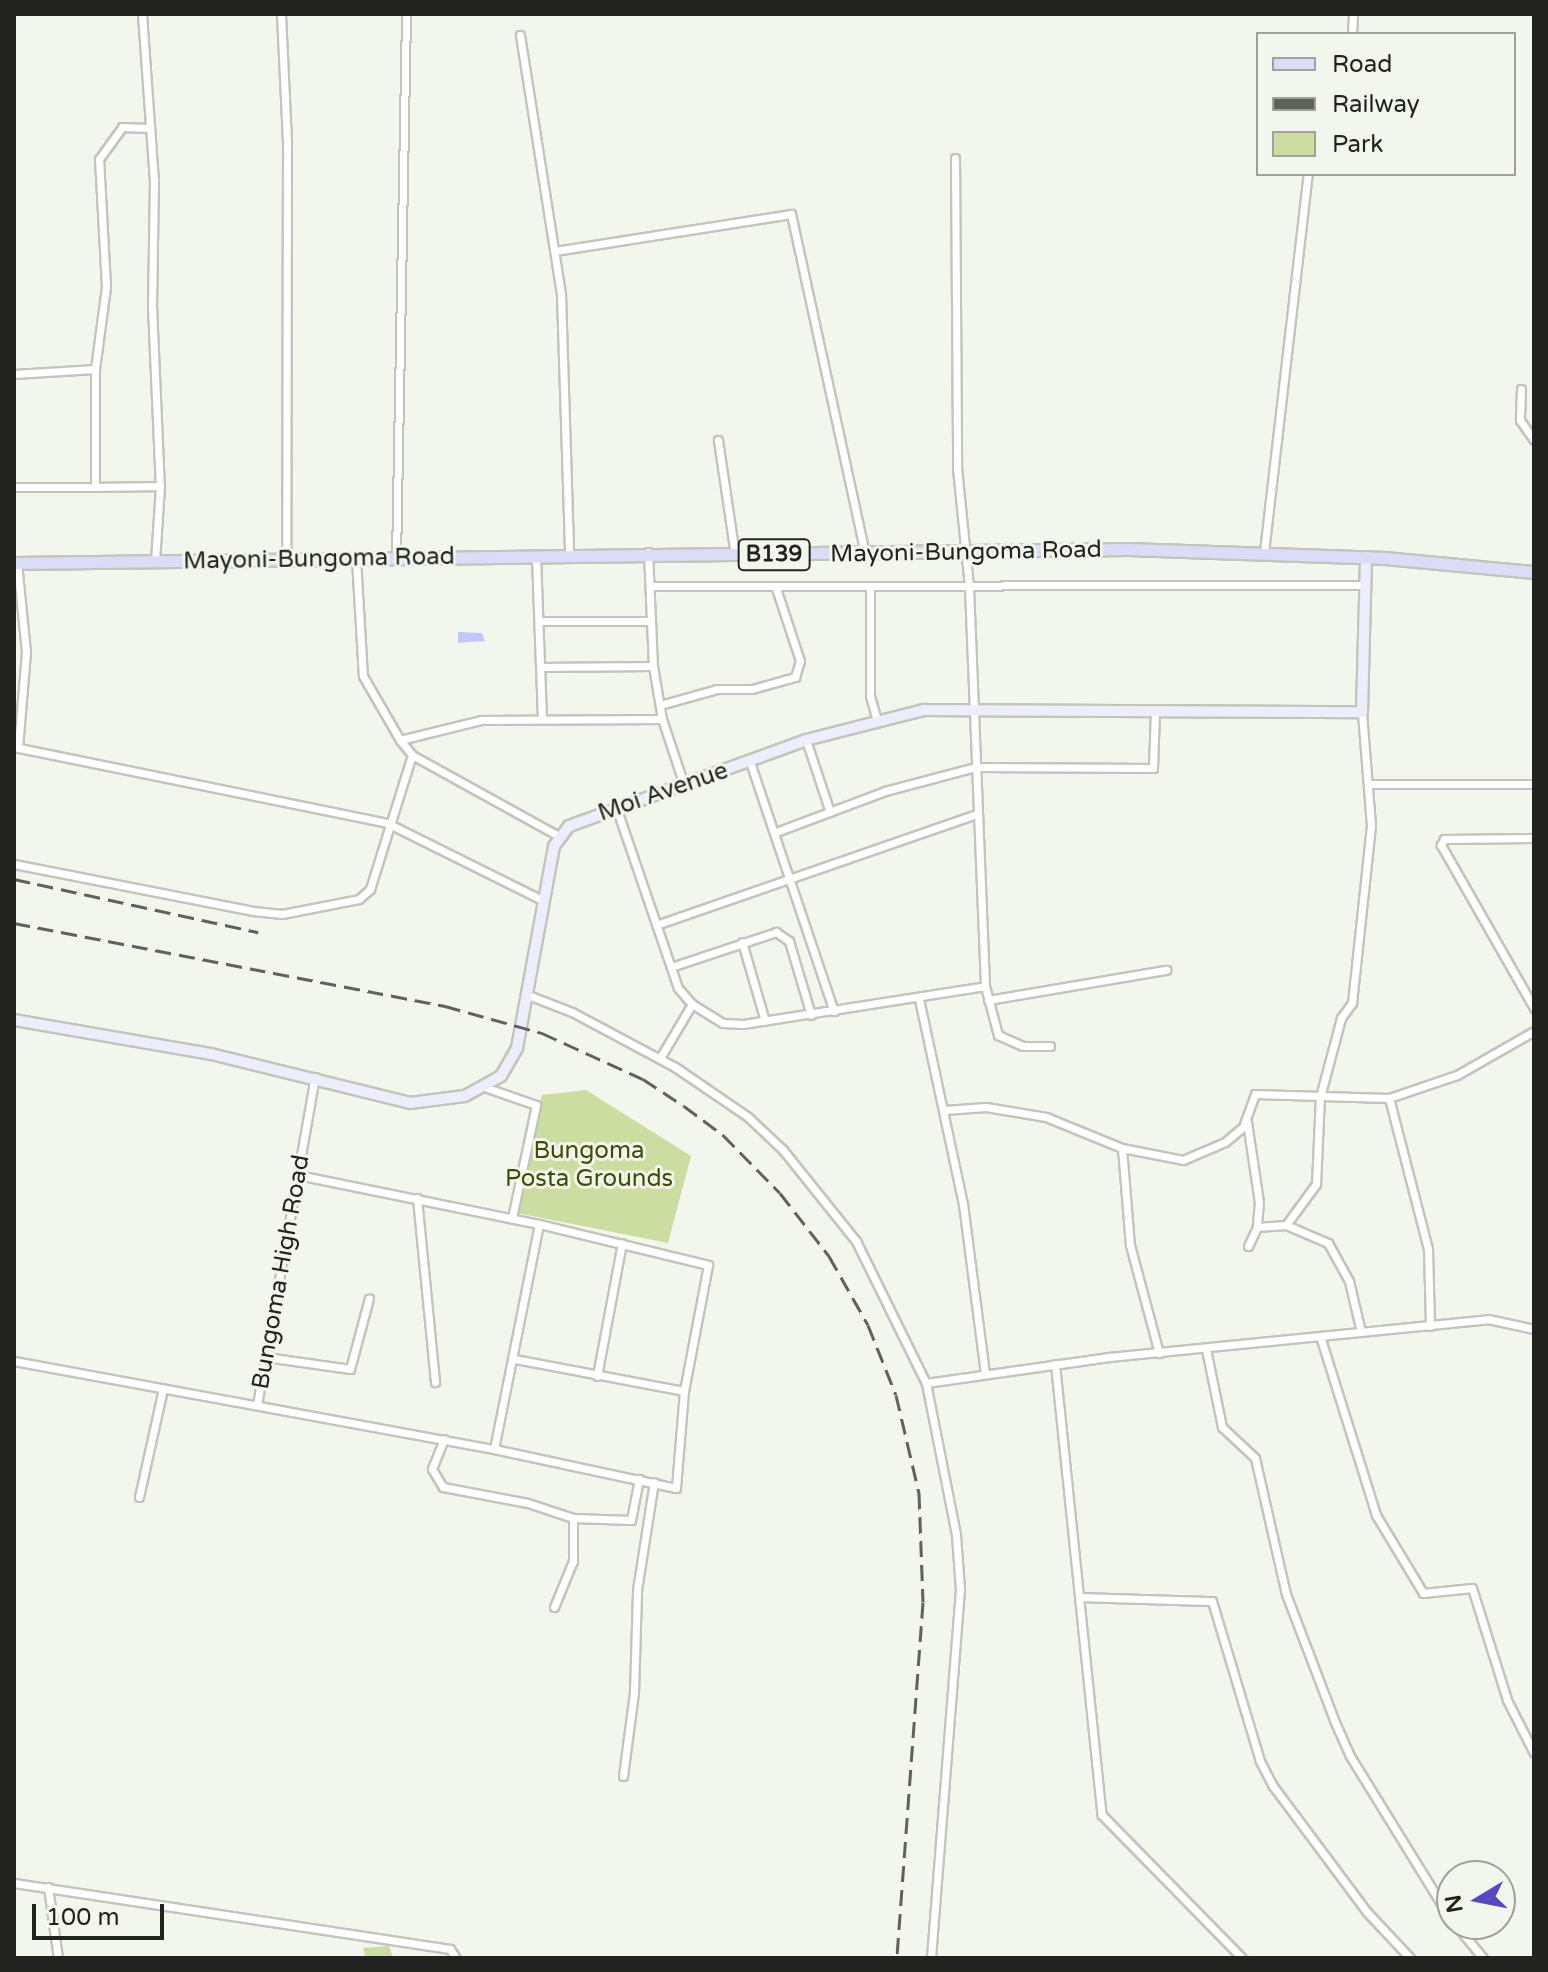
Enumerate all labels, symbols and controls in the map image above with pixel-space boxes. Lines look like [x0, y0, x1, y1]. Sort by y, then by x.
legend [1256, 32, 1516, 176]
text: Road [1332, 50, 1392, 79]
text: Railway [1332, 90, 1420, 119]
text: Park [1332, 130, 1383, 159]
street label: Mayoni-Bungoma Road [830, 535, 1102, 569]
road number: B139 [736, 537, 812, 573]
street label: Mayoni-Bungoma Road [183, 542, 455, 576]
street label: Moi Avenue [594, 756, 732, 828]
park label: Bungoma Posta Grounds [505, 1137, 673, 1193]
street label: Bungoma High Road [246, 1153, 316, 1391]
north arrow [1436, 1860, 1516, 1940]
scale bar [36, 1888, 168, 1938]
text: N [1440, 1893, 1469, 1915]
text: 100 m [46, 1903, 120, 1932]

